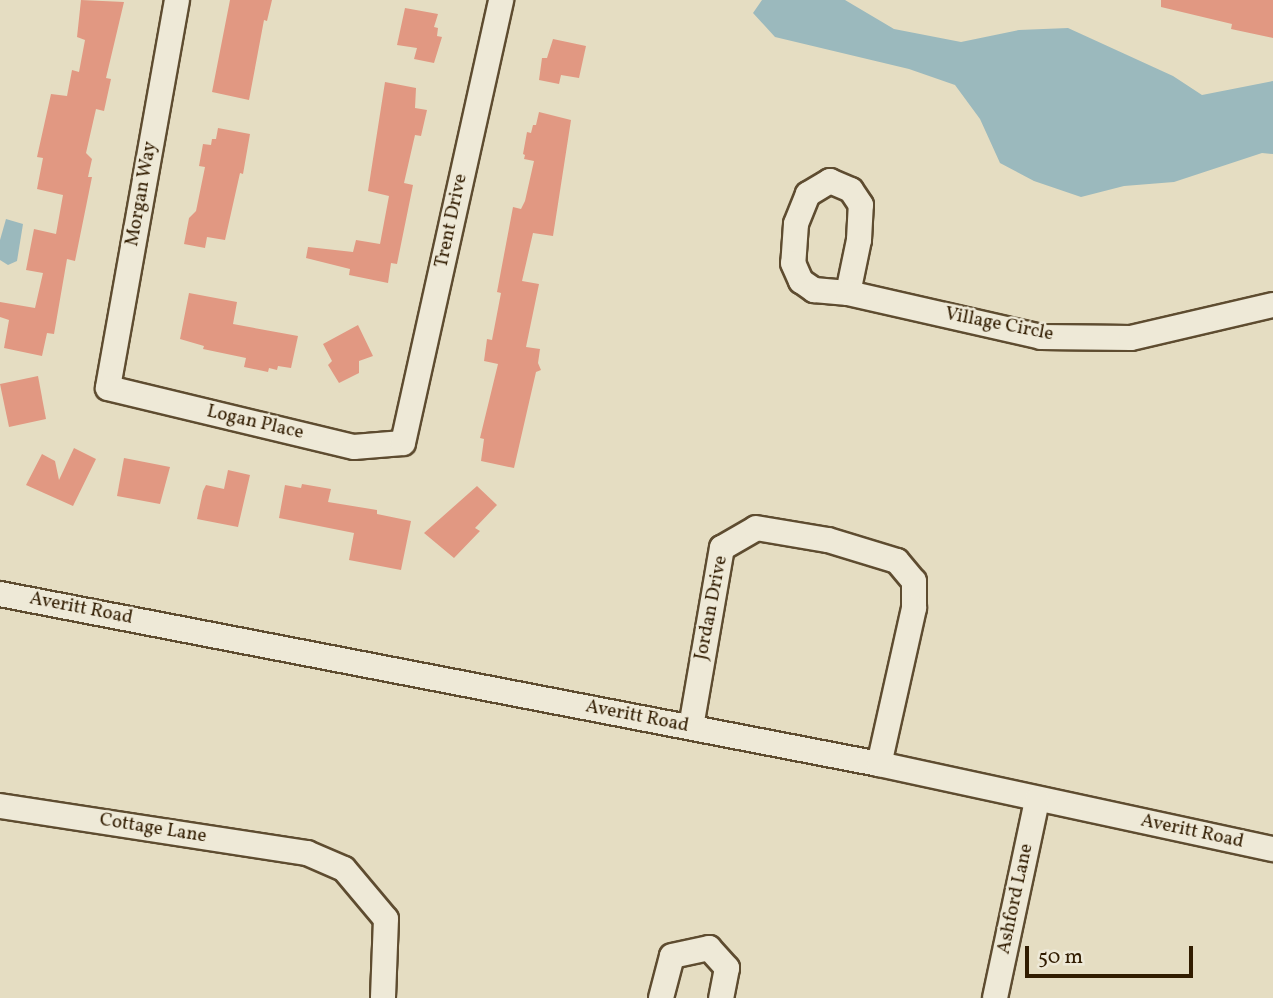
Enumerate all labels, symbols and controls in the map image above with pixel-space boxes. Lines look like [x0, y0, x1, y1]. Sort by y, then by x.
street label: Morgan Way [122, 140, 162, 248]
street label: Trent Drive [431, 172, 473, 270]
street label: Village Circle [943, 303, 1055, 347]
street label: Logan Place [204, 401, 306, 445]
street label: Jordan Drive [691, 554, 733, 662]
street label: Averitt Road [27, 588, 135, 630]
street label: Averitt Road [583, 696, 691, 738]
street label: Cottage Lane [98, 809, 208, 849]
street label: Averitt Road [1138, 810, 1246, 854]
street label: Ashford Lane [993, 842, 1039, 956]
scale bar [1028, 932, 1196, 976]
text: 50 m [1038, 943, 1083, 972]

